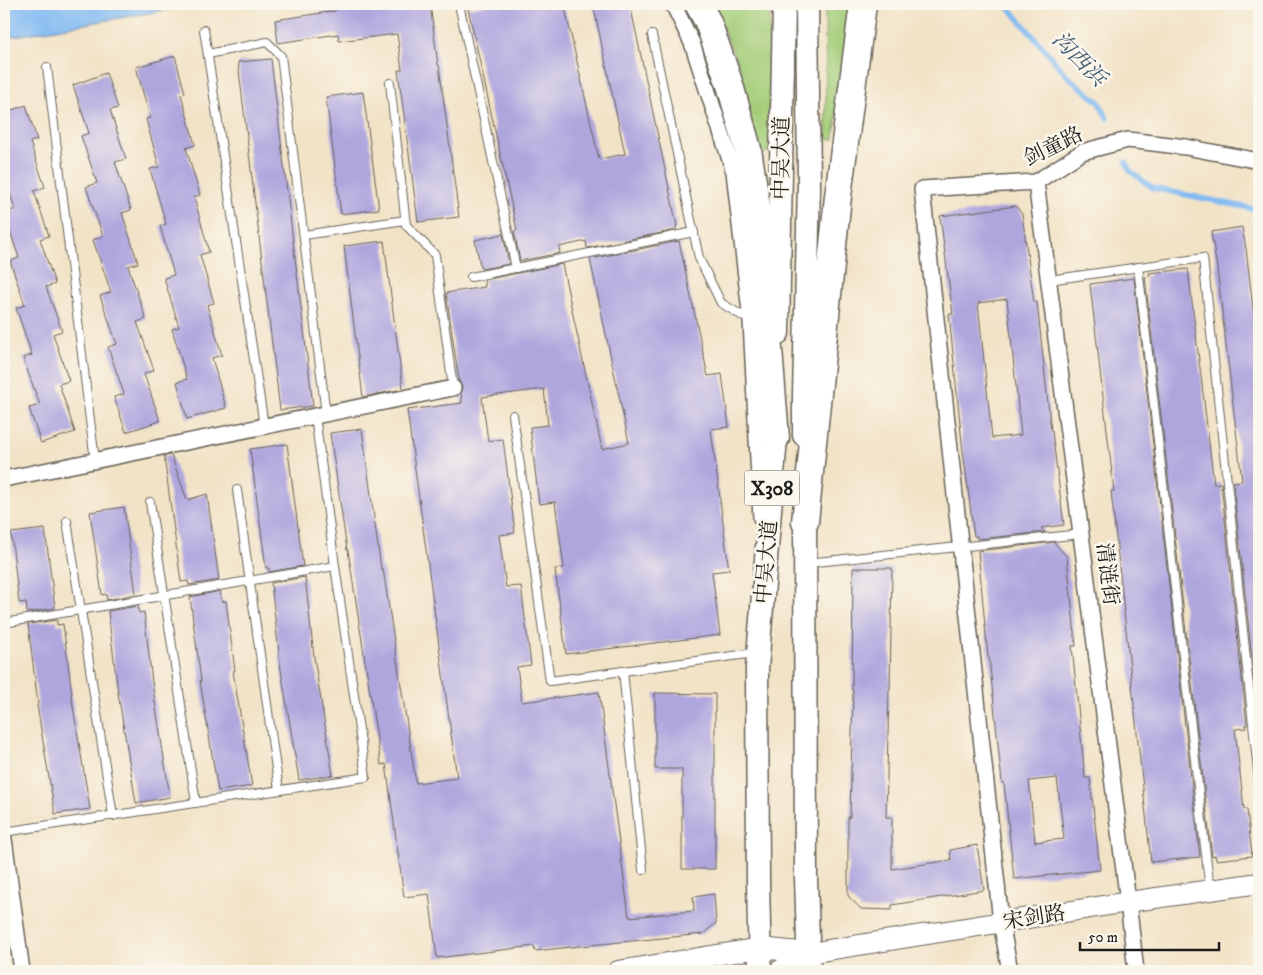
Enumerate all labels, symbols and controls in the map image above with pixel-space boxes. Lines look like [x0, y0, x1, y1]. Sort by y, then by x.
water label: 沟西浜 [1046, 26, 1113, 93]
street label: 中吴大道 [768, 116, 796, 200]
street label: 剑童路 [1019, 121, 1087, 172]
road number: X308 [744, 470, 800, 506]
street label: 中吴大道 [750, 519, 784, 605]
street label: 清涟街 [1090, 541, 1124, 607]
street label: 宋剑路 [1001, 900, 1067, 936]
scale bar [1080, 920, 1219, 952]
text: 50 m [1088, 928, 1118, 947]

